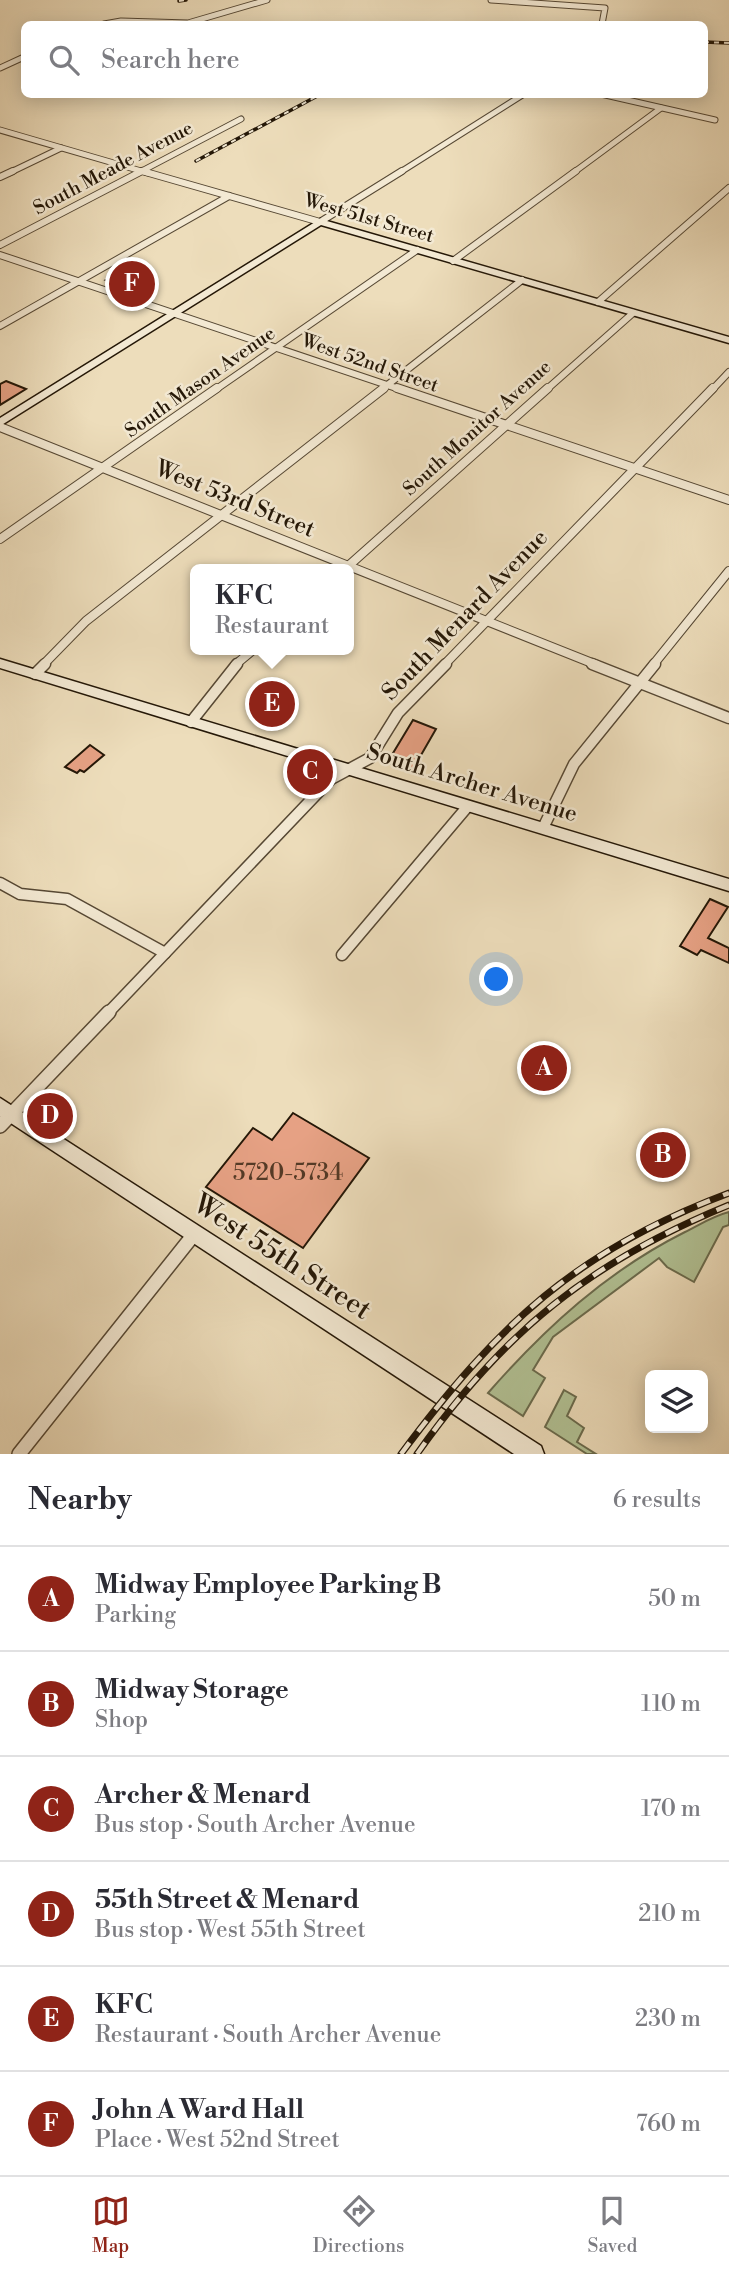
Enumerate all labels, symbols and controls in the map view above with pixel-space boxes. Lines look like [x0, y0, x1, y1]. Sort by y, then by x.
search box [21, 21, 708, 98]
icon: search [45, 41, 83, 79]
text: Search here [101, 44, 240, 76]
street label: South Meade Avenue [29, 116, 197, 220]
street label: West 51st Street [300, 188, 437, 248]
pin: F [109, 258, 155, 310]
street label: South Mason Avenue [120, 321, 280, 443]
street label: West 52nd Street [297, 328, 442, 398]
street label: South Monitor Avenue [398, 355, 556, 501]
street label: West 53rd Street [150, 454, 319, 544]
street label: South Menard Avenue [376, 524, 554, 706]
popup [190, 564, 354, 655]
text: KFC [215, 580, 273, 612]
text: Restaurant [215, 612, 329, 640]
pin: E [249, 678, 295, 730]
street label: South Archer Avenue [363, 738, 581, 828]
pin: C [287, 746, 333, 798]
your location [479, 962, 513, 996]
pin: A [521, 1042, 567, 1094]
pin: D [27, 1090, 73, 1142]
pin: B [640, 1129, 686, 1181]
house number: 5720-5734 [233, 1159, 343, 1187]
street label: West 55th Street [185, 1186, 378, 1328]
map controls [645, 1370, 708, 1433]
button: layers [645, 1370, 708, 1433]
text: Nearby [28, 1481, 132, 1519]
text: 6 results [613, 1486, 701, 1514]
text: Midway Employee Parking B [95, 1569, 441, 1601]
text: A [43, 1585, 59, 1613]
text: 50 m [648, 1585, 701, 1613]
text: Parking [95, 1601, 176, 1629]
text: Midway Storage [95, 1674, 289, 1706]
text: B [42, 1690, 60, 1718]
text: 110 m [641, 1690, 701, 1718]
text: Shop [95, 1706, 148, 1734]
text: Archer & Menard [95, 1779, 311, 1811]
text: C [43, 1795, 59, 1823]
text: 170 m [641, 1795, 701, 1823]
text: Bus stop · South Archer Avenue [95, 1811, 416, 1839]
text: 55th Street & Menard [95, 1884, 359, 1916]
text: D [42, 1900, 60, 1928]
text: 210 m [638, 1900, 701, 1928]
text: Bus stop · West 55th Street [95, 1916, 366, 1944]
text: KFC [95, 1989, 153, 2021]
text: E [43, 2005, 59, 2033]
text: 230 m [635, 2005, 701, 2033]
text: Restaurant · South Archer Avenue [95, 2021, 441, 2049]
text: John A Ward Hall [95, 2094, 304, 2126]
text: F [43, 2110, 59, 2138]
text: 760 m [636, 2110, 701, 2138]
text: Place · West 52nd Street [95, 2126, 340, 2154]
tab: Map [92, 2192, 130, 2258]
tab: Directions [313, 2192, 404, 2258]
tab: Saved [588, 2192, 637, 2258]

